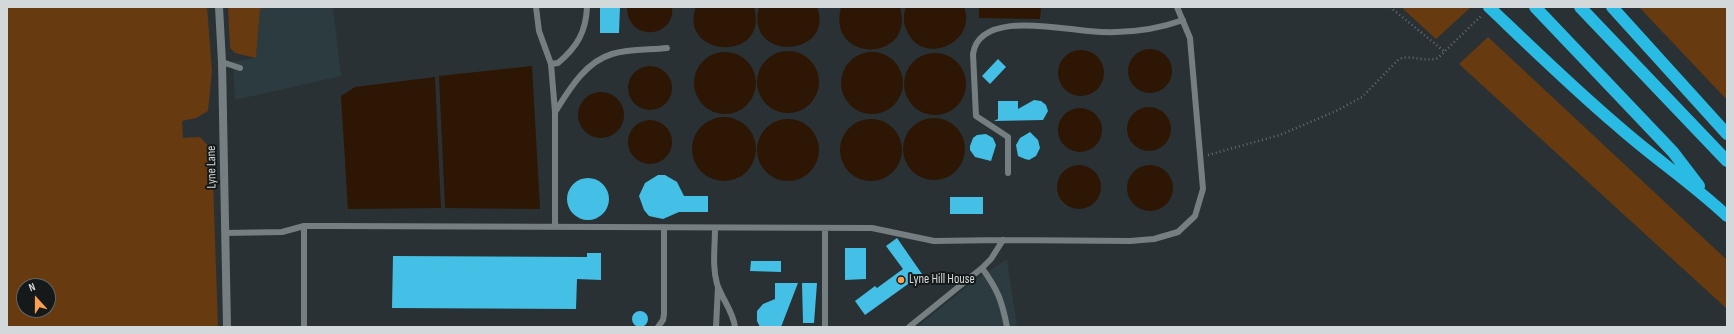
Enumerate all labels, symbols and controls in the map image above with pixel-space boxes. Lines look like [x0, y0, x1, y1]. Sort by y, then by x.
street label: Lyne Lane [204, 145, 220, 189]
place label: Lyne Hill House [909, 272, 975, 288]
marker: Lyne Hill House [896, 275, 906, 285]
north arrow [16, 278, 56, 318]
text: N [27, 280, 37, 294]

